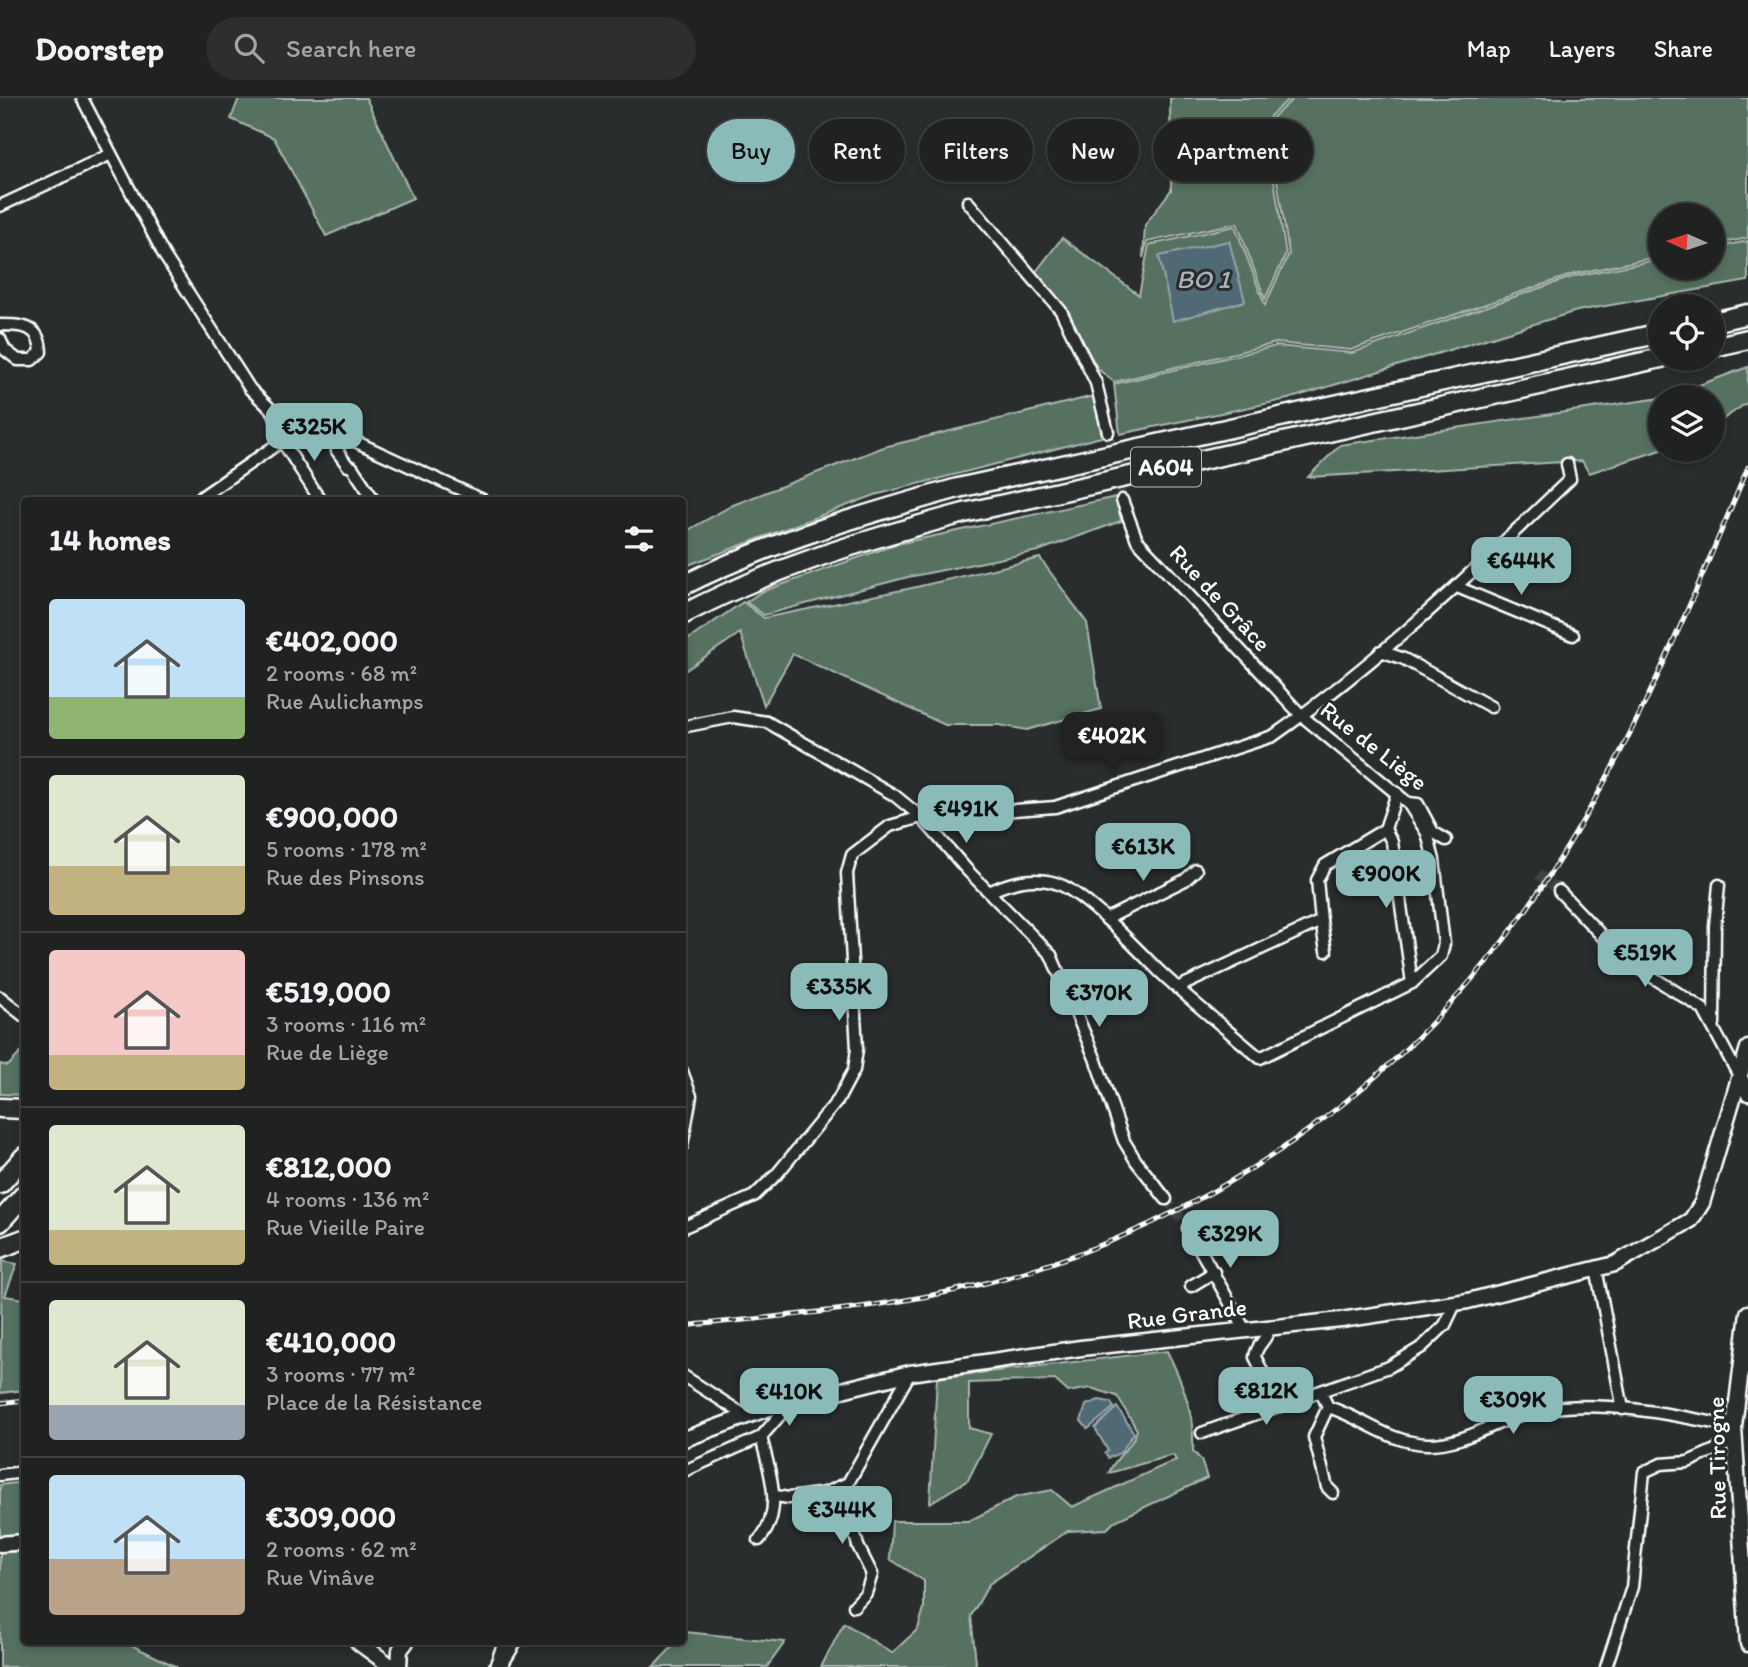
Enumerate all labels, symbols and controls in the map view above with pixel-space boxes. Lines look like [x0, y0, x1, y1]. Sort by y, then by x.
search box [206, 17, 696, 80]
text: Doorstep [35, 29, 164, 68]
icon: search [230, 29, 268, 67]
text: Search here [286, 32, 416, 64]
text: Map [1467, 34, 1511, 63]
text: Layers [1549, 34, 1616, 63]
text: Share [1654, 34, 1713, 63]
chip: Buy [707, 119, 795, 182]
chip: Rent [809, 119, 905, 182]
chip: Filters [919, 119, 1033, 182]
chip: New [1047, 119, 1139, 182]
chip: Apartment [1153, 119, 1313, 182]
north arrow [1648, 203, 1726, 280]
map controls [1648, 203, 1725, 462]
water label: BO 1 [1176, 263, 1231, 295]
button: locate [1648, 294, 1725, 371]
button: layers [1648, 385, 1725, 462]
pin: €325K [265, 404, 363, 463]
text: €325K [282, 412, 346, 440]
road number: A604 [1131, 448, 1201, 486]
icon: filters [620, 520, 658, 558]
text: 14 homes [49, 521, 171, 558]
street label: Rue de Grâce [1164, 538, 1277, 657]
pin: €644K [1472, 538, 1570, 597]
text: €644K [1487, 546, 1555, 574]
text: €402,000 [266, 622, 398, 659]
icon: home [105, 627, 189, 711]
text: 2 rooms · 68 m² [266, 659, 417, 687]
text: Rue Aulichamps [266, 687, 424, 715]
street label: Rue de Liège [1315, 695, 1434, 796]
pin: €402K [1063, 712, 1161, 772]
text: €402K [1078, 721, 1146, 749]
pin: €491K [917, 786, 1015, 845]
text: €491K [934, 794, 998, 822]
text: €900,000 [266, 798, 398, 835]
icon: home [105, 803, 189, 887]
pin: €613K [1094, 824, 1192, 883]
text: €613K [1111, 832, 1175, 860]
text: 5 rooms · 178 m² [266, 835, 427, 863]
pin: €900K [1337, 850, 1435, 910]
text: €900K [1352, 859, 1420, 887]
text: Rue des Pinsons [266, 863, 425, 891]
pin: €519K [1596, 930, 1694, 989]
text: €519K [1614, 938, 1676, 966]
pin: €335K [790, 964, 888, 1023]
pin: €370K [1050, 970, 1148, 1029]
text: €335K [807, 972, 871, 1000]
text: €519,000 [266, 973, 391, 1010]
icon: home [105, 978, 189, 1062]
text: €370K [1066, 978, 1132, 1006]
text: 3 rooms · 116 m² [266, 1010, 426, 1038]
text: Rue de Liège [266, 1038, 389, 1066]
text: €812,000 [266, 1148, 392, 1185]
icon: home [105, 1153, 189, 1237]
text: 4 rooms · 136 m² [266, 1185, 429, 1213]
pin: €329K [1181, 1210, 1279, 1270]
text: Rue Vieille Paire [266, 1213, 425, 1241]
text: €329K [1198, 1219, 1262, 1247]
street label: Rue Grande [1125, 1292, 1248, 1335]
text: €410,000 [266, 1323, 396, 1360]
icon: home [105, 1328, 189, 1412]
text: 3 rooms · 77 m² [266, 1360, 416, 1388]
pin: €410K [740, 1368, 838, 1428]
pin: €812K [1217, 1368, 1315, 1427]
text: €812K [1234, 1376, 1298, 1404]
pin: €309K [1464, 1376, 1562, 1436]
text: €410K [756, 1377, 822, 1405]
text: €309K [1480, 1385, 1546, 1413]
text: Place de la Résistance [266, 1388, 482, 1416]
street label: Rue Tirogne [1701, 1396, 1732, 1520]
pin: €344K [793, 1486, 891, 1546]
text: €344K [808, 1495, 876, 1523]
text: €309,000 [266, 1498, 396, 1535]
icon: home [105, 1503, 189, 1587]
text: 2 rooms · 62 m² [266, 1535, 417, 1563]
text: Rue Vinâve [266, 1563, 375, 1591]

